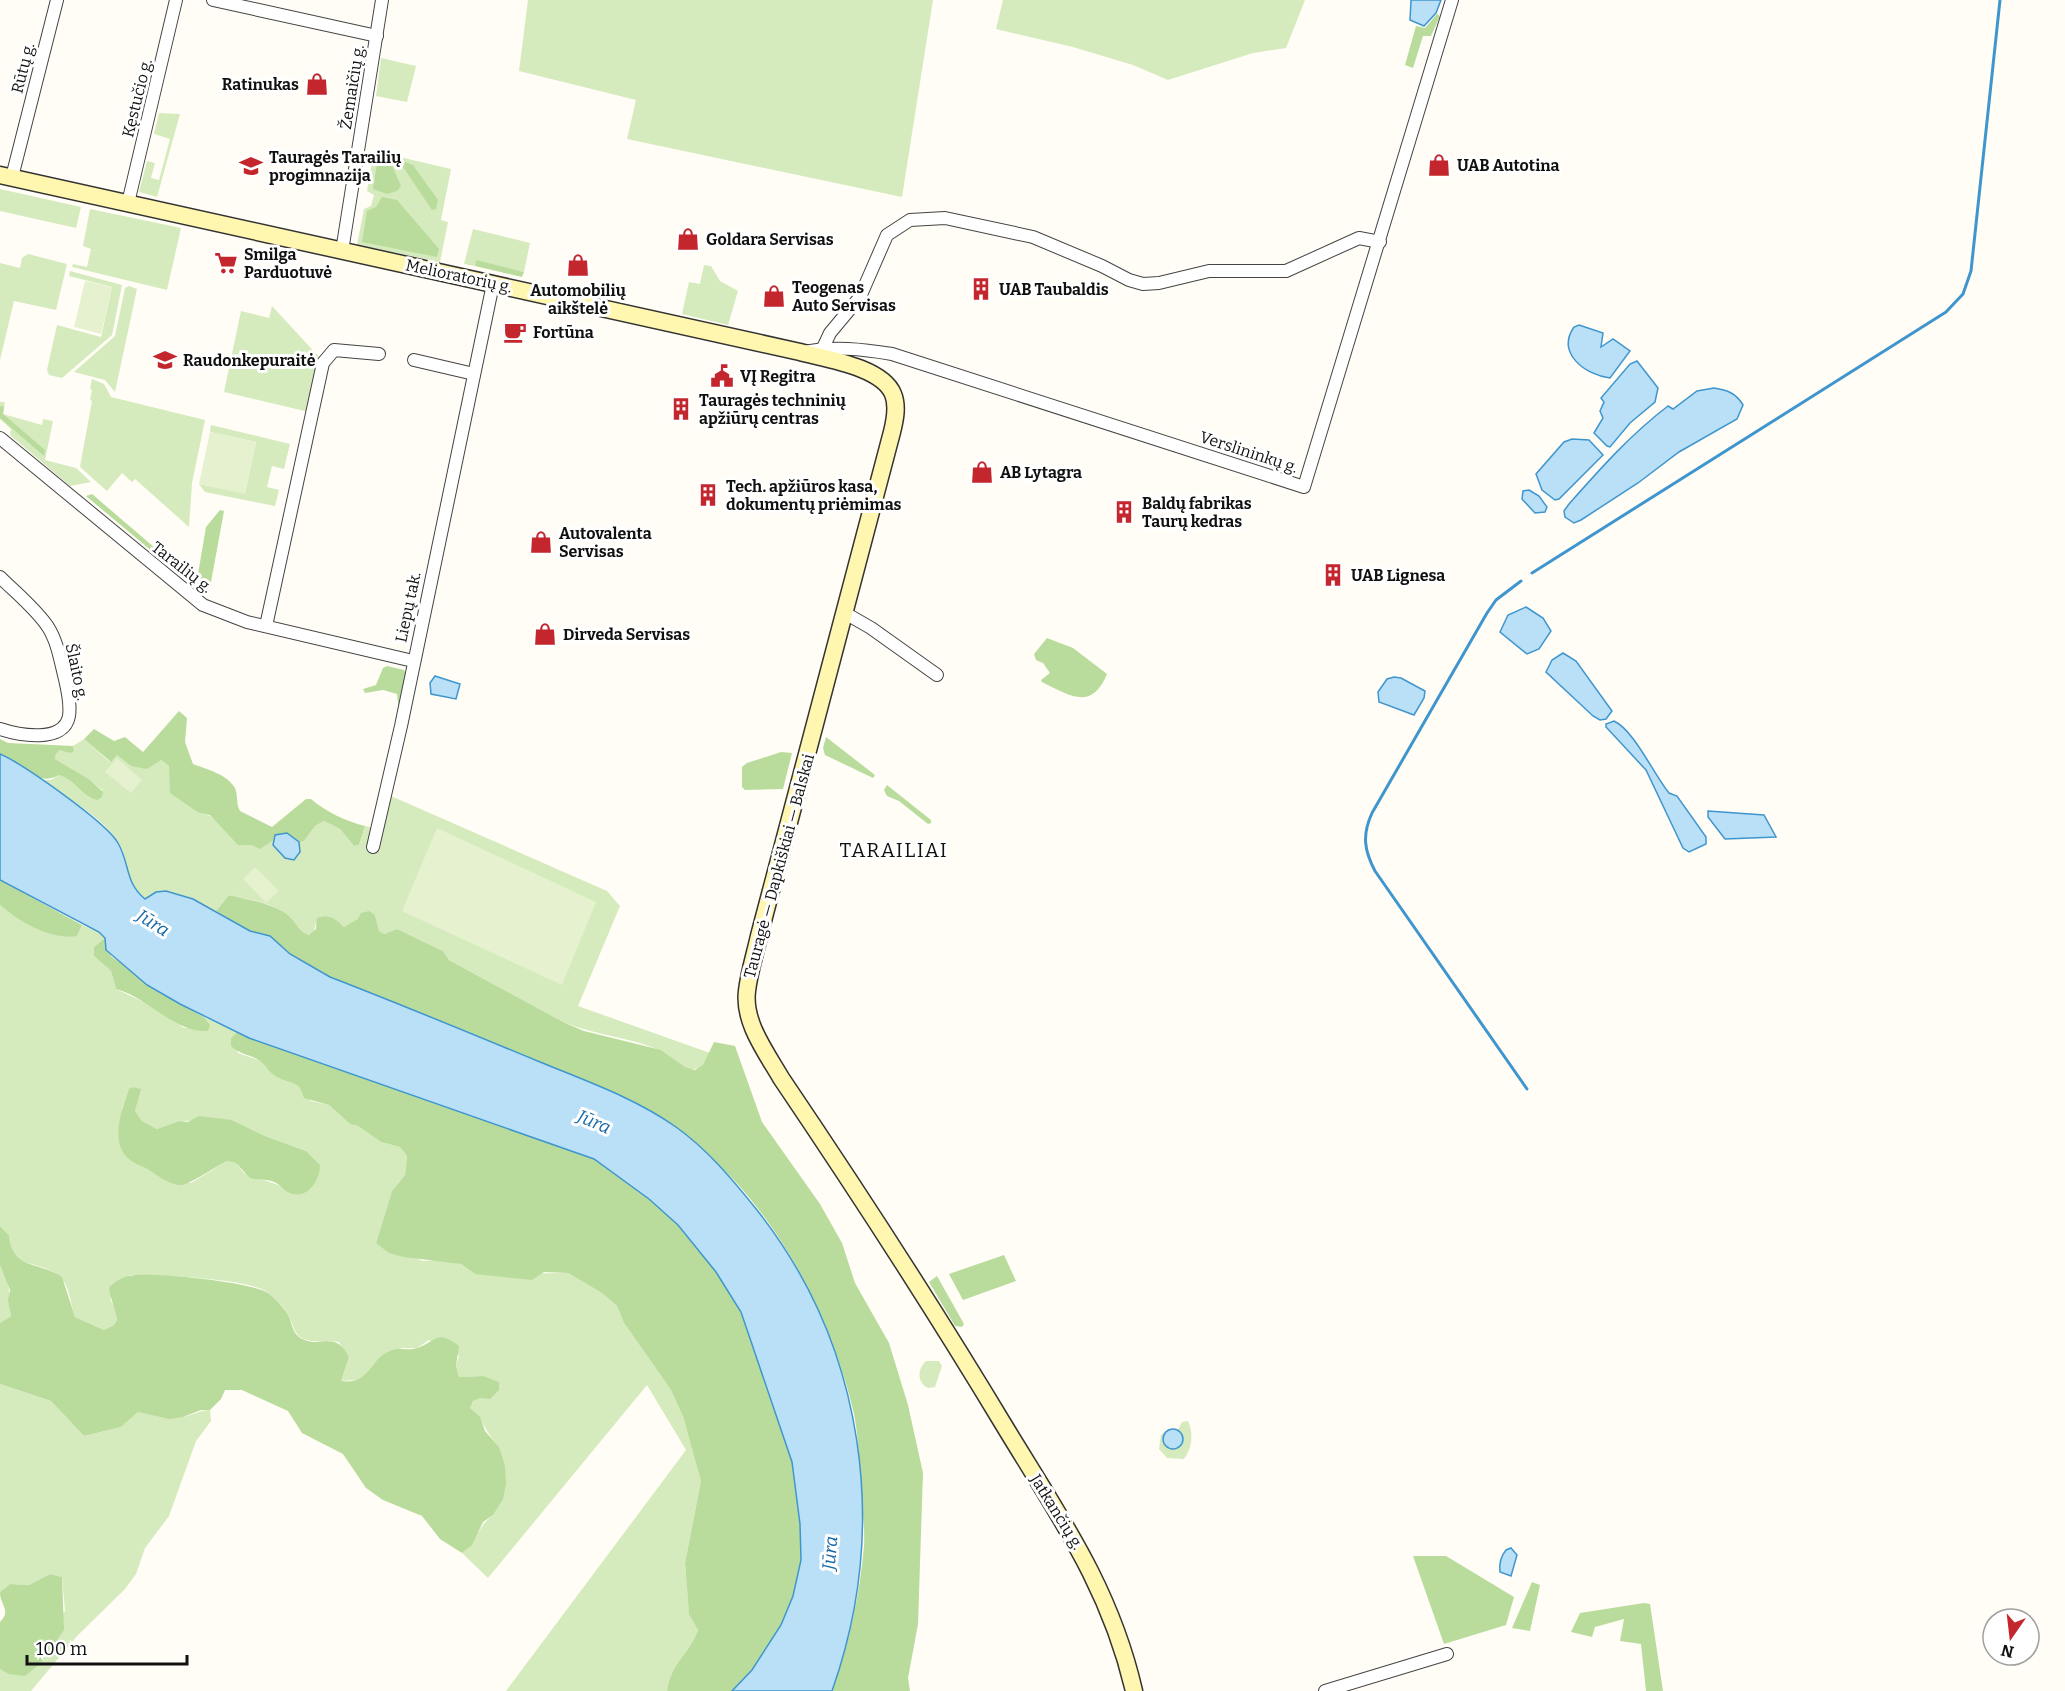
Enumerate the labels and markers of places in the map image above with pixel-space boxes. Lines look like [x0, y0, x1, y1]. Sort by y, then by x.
shop icon: Ratinukas [304, 71, 330, 97]
place label: Ratinukas [222, 75, 299, 94]
place label: Tauragės Tarailių progimnazija [269, 148, 401, 185]
shop icon: UAB Autotina [1426, 152, 1452, 178]
school or university icon: Tauragės Tarailių progimnazija [238, 153, 264, 179]
place label: UAB Autotina [1457, 156, 1560, 175]
shop icon: Goldara Servisas [675, 226, 701, 252]
place label: Goldara Servisas [706, 230, 834, 249]
place label: Smilga Parduotuvė [244, 245, 332, 282]
supermarket icon: Smilga Parduotuvė [213, 250, 239, 276]
shop icon: Automobilių aikštelė [565, 252, 591, 278]
building icon: UAB Taubaldis [968, 276, 994, 302]
place label: Teogenas Auto Servisas [792, 278, 896, 315]
place label: UAB Taubaldis [999, 280, 1109, 299]
place label: Automobilių aikštelė [530, 281, 626, 318]
shop icon: Teogenas Auto Servisas [761, 283, 787, 309]
cafe icon: Fortūna [502, 319, 528, 345]
place label: Fortūna [533, 323, 594, 342]
school or university icon: Raudonkepuraitė [152, 347, 178, 373]
place label: Raudonkepuraitė [183, 351, 316, 370]
public building icon: VĮ Regitra [709, 363, 735, 389]
place label: VĮ Regitra [740, 367, 815, 386]
place label: Tauragės techninių apžiūrų centras [699, 391, 846, 428]
building icon: Tauragės techninių apžiūrų centras [668, 396, 694, 422]
shop icon: AB Lytagra [969, 459, 995, 485]
place label: AB Lytagra [1000, 463, 1082, 482]
place label: Tech. apžiūros kasa, dokumentų priėmimas [726, 477, 902, 514]
building icon: Tech. apžiūros kasa, dokumentų priėmimas [695, 482, 721, 508]
place label: Baldų fabrikas Taurų kedras [1142, 494, 1252, 531]
building icon: Baldų fabrikas Taurų kedras [1111, 499, 1137, 525]
place label: Autovalenta Servisas [559, 524, 652, 561]
shop icon: Autovalenta Servisas [528, 529, 554, 555]
building icon: UAB Lignesa [1320, 562, 1346, 588]
place label: UAB Lignesa [1351, 566, 1445, 585]
shop icon: Dirveda Servisas [532, 621, 558, 647]
place label: Dirveda Servisas [563, 625, 690, 644]

